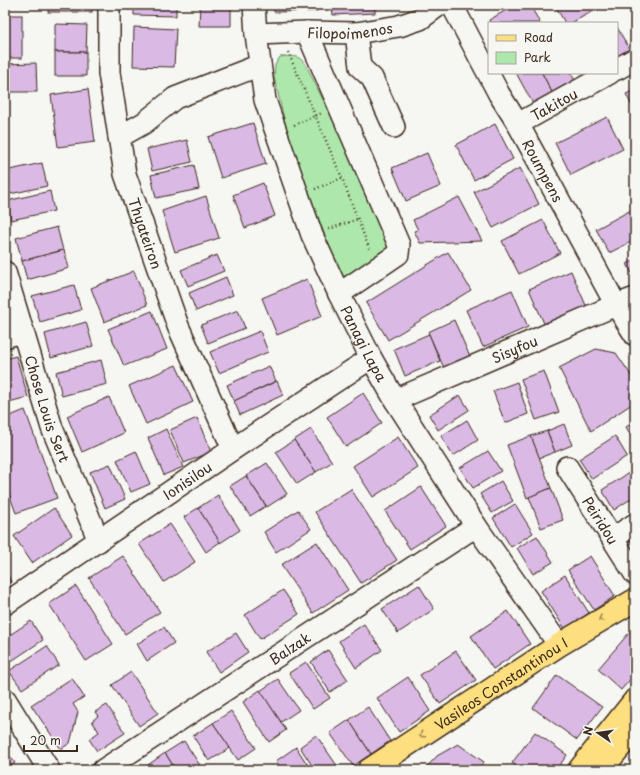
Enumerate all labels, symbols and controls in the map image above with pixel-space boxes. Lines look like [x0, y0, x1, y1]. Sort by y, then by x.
street label: Filopoimenos [307, 17, 394, 44]
legend [488, 22, 618, 74]
text: Road [524, 28, 553, 46]
text: Park [524, 48, 551, 66]
street label: Takitou [527, 83, 581, 126]
street label: Roumpens [518, 135, 569, 206]
street label: Thyateiron [124, 195, 168, 272]
street label: Panagi Lapa [336, 302, 393, 386]
street label: Sisyfou [488, 330, 541, 368]
street label: Chose Louis Sert [20, 352, 76, 465]
street label: Ionisilou [158, 456, 216, 505]
street label: Peiridou [578, 492, 624, 548]
one-way arrow [598, 615, 605, 622]
street label: Balzak [265, 627, 315, 669]
street label: Vasileos Constantinou I [430, 632, 572, 735]
north arrow [578, 713, 618, 753]
text: N [579, 724, 597, 737]
scale bar [24, 727, 77, 753]
text: 20 m [30, 731, 61, 749]
one-way arrow [419, 731, 426, 738]

